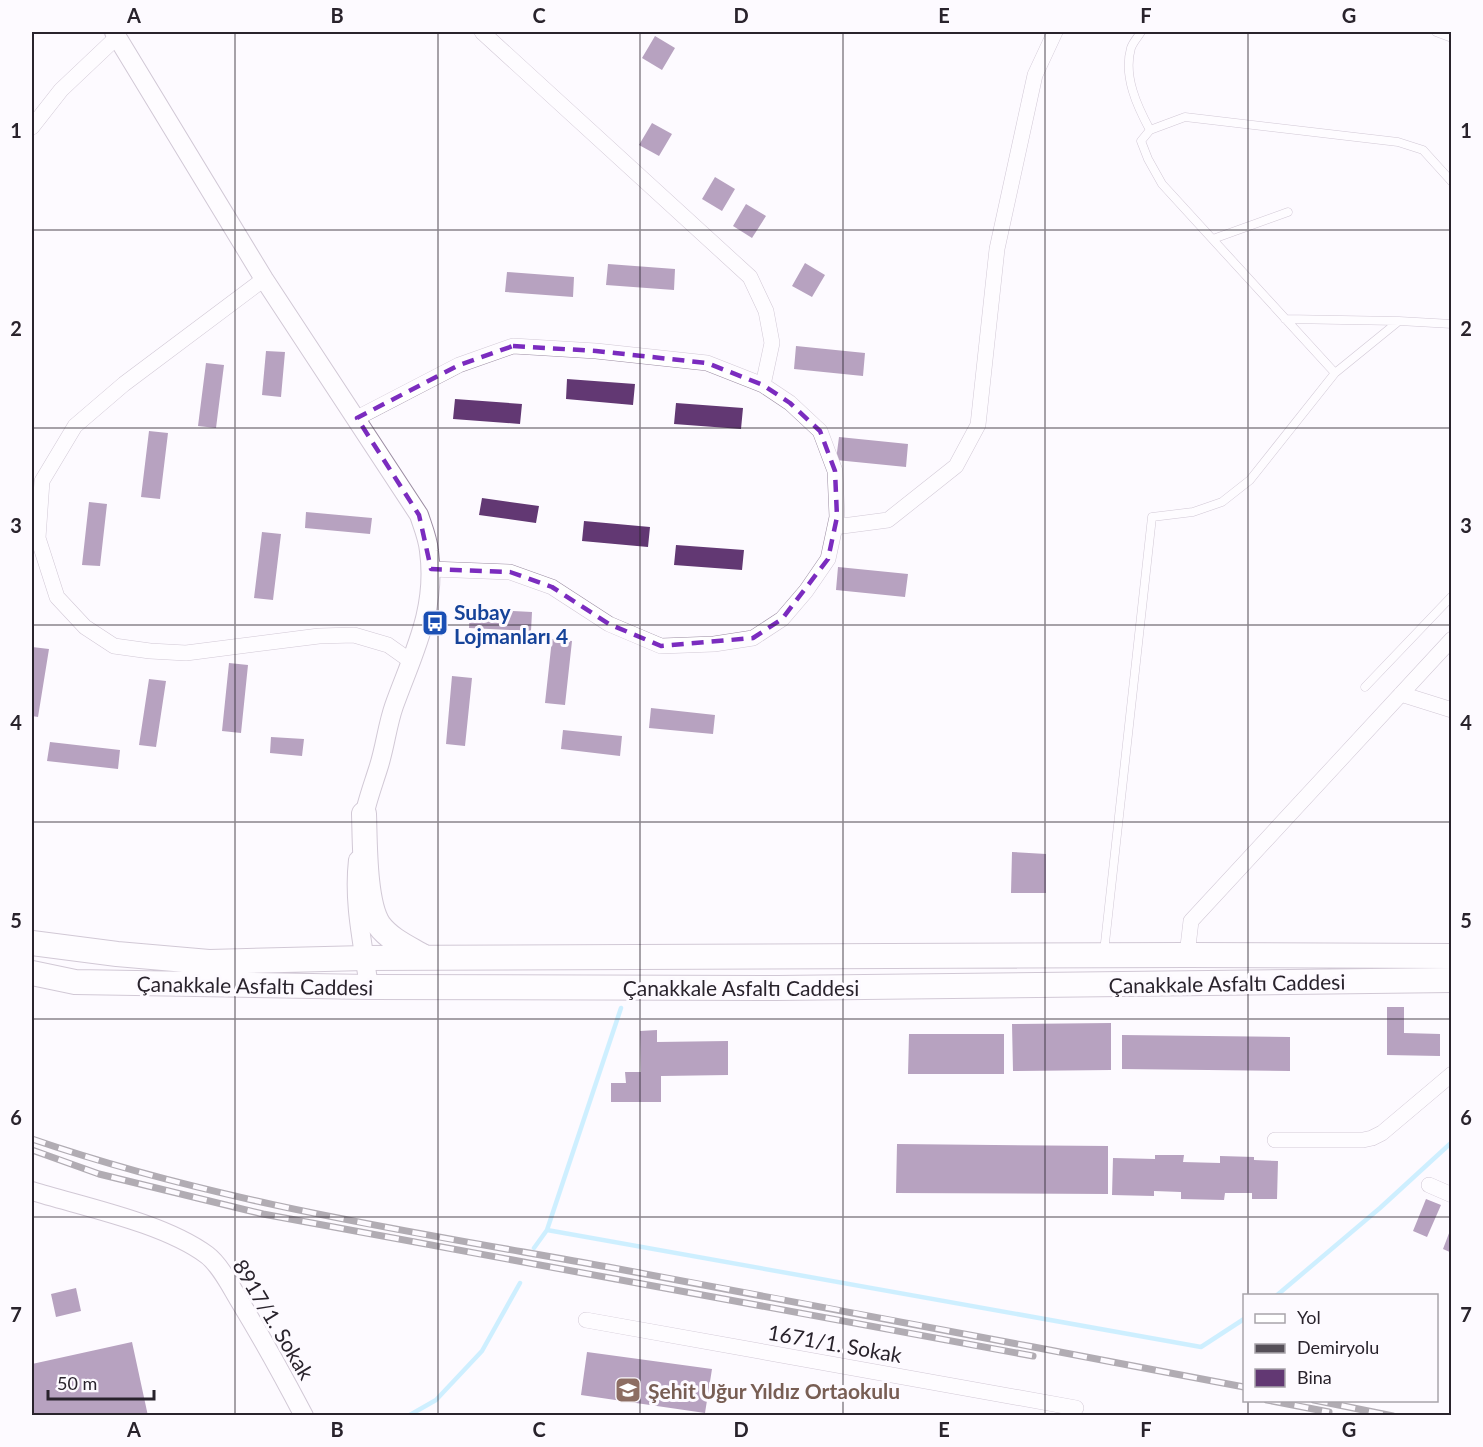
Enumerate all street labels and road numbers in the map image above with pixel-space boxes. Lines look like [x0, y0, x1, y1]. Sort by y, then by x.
street label: Çanakkale Asfaltı Caddesi [1108, 968, 1346, 998]
street label: Çanakkale Asfaltı Caddesi [136, 970, 374, 1000]
street label: Çanakkale Asfaltı Caddesi [623, 975, 859, 1000]
street label: 8917/1. Sokak [228, 1254, 320, 1384]
street label: 1671/1. Sokak [766, 1319, 904, 1367]

